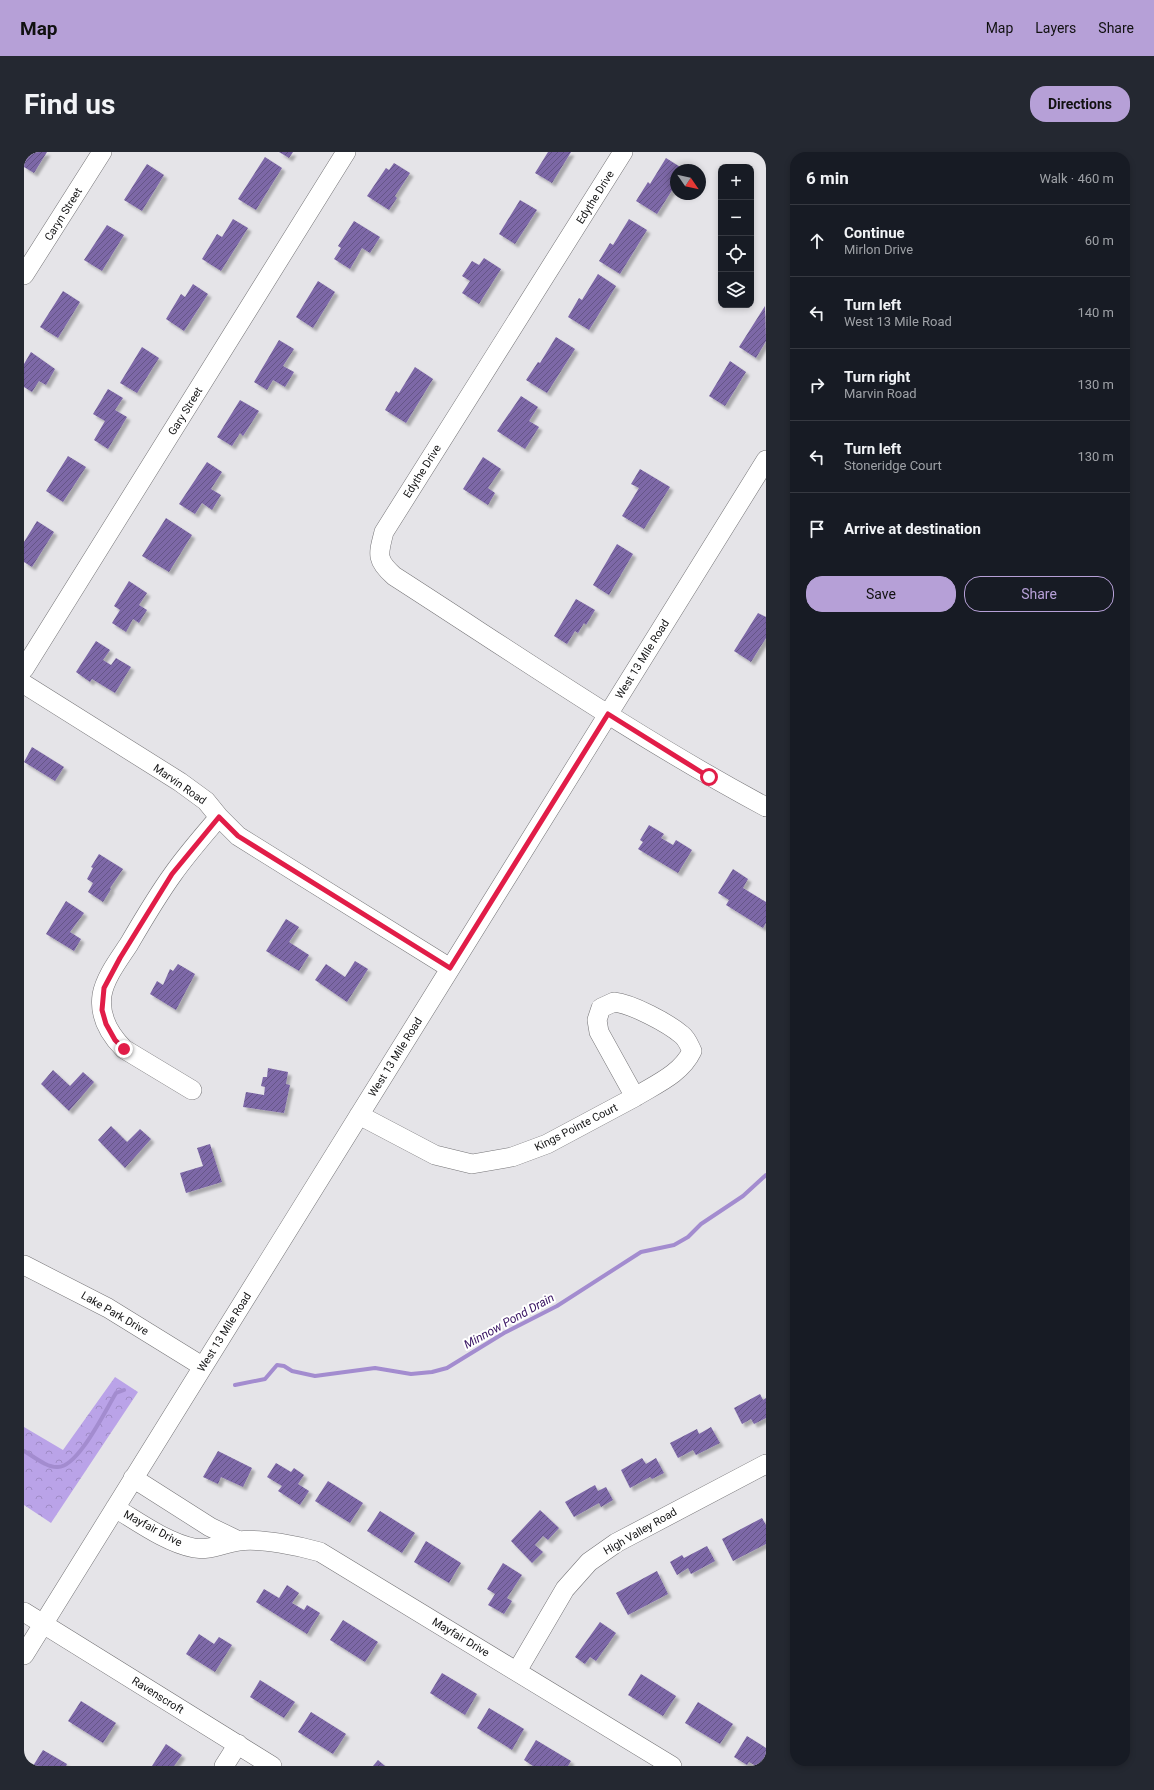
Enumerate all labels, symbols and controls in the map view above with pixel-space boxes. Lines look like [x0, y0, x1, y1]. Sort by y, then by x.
text: Map [20, 17, 58, 40]
text: Map [986, 20, 1013, 36]
text: Layers [1035, 20, 1076, 36]
text: Share [1098, 20, 1134, 36]
button: Directions [1030, 86, 1130, 122]
text: Find us [24, 88, 115, 121]
north arrow [670, 164, 706, 200]
map controls [718, 164, 754, 308]
button: + [718, 164, 754, 200]
street label: Edythe Drive [574, 168, 617, 226]
text: 6 min [806, 168, 849, 188]
text: Walk · 460 m [1039, 171, 1114, 186]
street label: Caryn Street [42, 185, 85, 243]
button: − [718, 200, 754, 236]
text: Continue [844, 224, 905, 242]
icon: ahead [806, 230, 828, 252]
text: 60 m [1085, 233, 1114, 248]
button: locate [718, 236, 754, 272]
text: Mirlon Drive [844, 242, 913, 257]
button: layers [718, 272, 754, 308]
text: Turn left [844, 296, 901, 314]
icon: left [806, 302, 828, 324]
text: 140 m [1077, 305, 1114, 320]
text: West 13 Mile Road [844, 314, 952, 329]
text: Turn right [844, 368, 910, 386]
icon: right [806, 374, 828, 396]
text: 130 m [1077, 377, 1114, 392]
street label: Gary Street [166, 384, 206, 438]
text: Marvin Road [844, 386, 917, 401]
text: Turn left [844, 440, 901, 458]
street label: Edythe Drive [401, 442, 444, 500]
icon: left [806, 446, 828, 468]
text: 130 m [1077, 449, 1114, 464]
text: Stoneridge Court [844, 458, 942, 473]
icon: arrive [806, 518, 828, 540]
text: Arrive at destination [844, 520, 981, 538]
button: Save [806, 576, 956, 612]
button: Share [964, 576, 1114, 612]
street label: West 13 Mile Road [613, 617, 672, 701]
street label: Marvin Road [151, 761, 209, 807]
route start [700, 768, 718, 786]
street label: West 13 Mile Road [366, 1015, 425, 1099]
route end [115, 1040, 133, 1058]
street label: Kings Pointe Court [533, 1101, 620, 1154]
street label: Lake Park Drive [79, 1289, 151, 1338]
street label: West 13 Mile Road [195, 1290, 254, 1374]
water label: Minnow Pond Drain [461, 1290, 557, 1352]
street label: High Valley Road [601, 1505, 679, 1558]
street label: Mayfair Drive [121, 1508, 184, 1549]
street label: Mayfair Drive [430, 1615, 492, 1660]
street label: Ravenscroft [129, 1674, 186, 1717]

